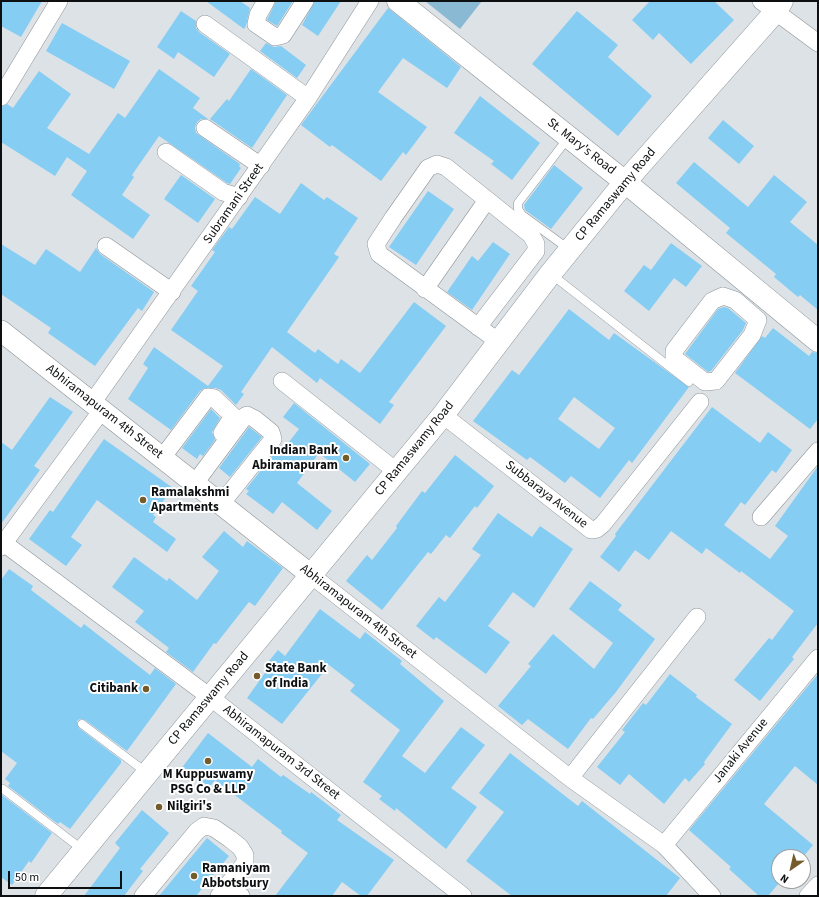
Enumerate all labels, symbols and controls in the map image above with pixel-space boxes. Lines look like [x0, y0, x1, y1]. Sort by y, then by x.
street label: St. Mary's Road [544, 115, 618, 179]
street label: CP Ramaswamy Road [572, 145, 660, 245]
street label: Subramani Street [200, 161, 268, 247]
street label: Abhiramapuram 4th Street [42, 361, 166, 463]
street label: CP Ramaswamy Road [372, 399, 458, 499]
place label: Indian Bank Abiramapuram [252, 443, 338, 474]
marker: Indian Bank Abiramapuram [341, 453, 351, 463]
street label: Subbaraya Avenue [502, 458, 590, 532]
place label: Ramalakshmi Apartments [151, 485, 229, 516]
marker: Ramalakshmi Apartments [138, 495, 148, 505]
street label: Abhiramapuram 4th Street [296, 561, 420, 663]
street label: CP Ramaswamy Road [165, 649, 253, 749]
place label: State Bank of India [265, 661, 327, 692]
marker: State Bank of India [252, 671, 262, 681]
place label: Citibank [90, 681, 138, 697]
marker: Citibank [141, 684, 151, 694]
street label: Abhiramapuram 3rd Street [219, 702, 343, 804]
street label: Janaki Avenue [710, 715, 772, 787]
marker: M Kuppuswamy PSG Co & LLP [203, 756, 213, 766]
place label: M Kuppuswamy PSG Co & LLP [163, 767, 253, 798]
place label: Nilgiri's [167, 799, 212, 815]
marker: Nilgiri's [154, 802, 164, 812]
north arrow [771, 849, 811, 889]
place label: Ramaniyam Abbotsbury [202, 861, 270, 892]
scale bar [10, 863, 124, 889]
text: 50 m [15, 869, 39, 886]
text: N [777, 870, 792, 887]
marker: Ramaniyam Abbotsbury [189, 871, 199, 881]

